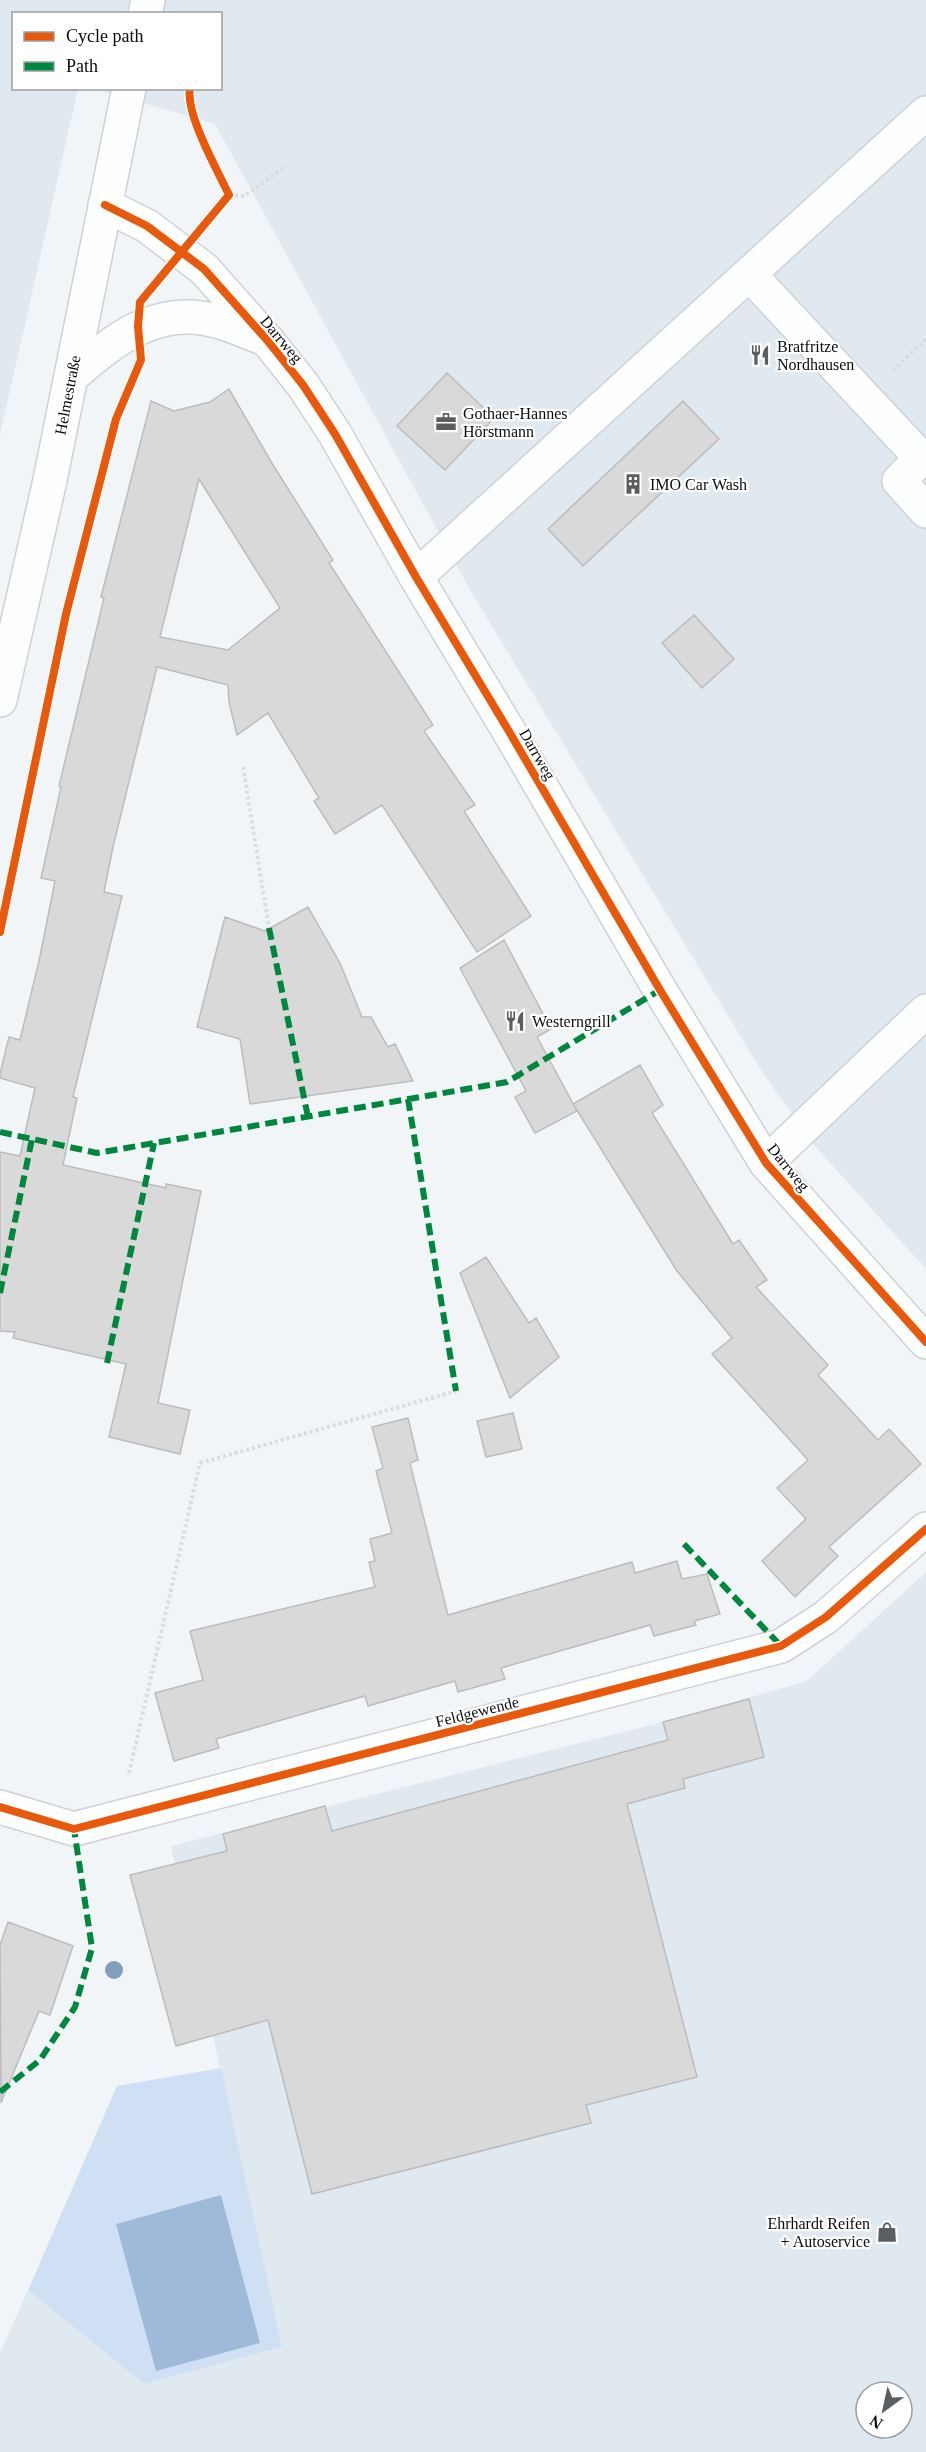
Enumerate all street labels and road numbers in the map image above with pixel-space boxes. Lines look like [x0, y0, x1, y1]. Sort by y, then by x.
street label: Darrweg [256, 312, 306, 367]
street label: Helmestraße [51, 354, 84, 436]
street label: Darrweg [515, 726, 559, 783]
street label: Darrweg [764, 1140, 813, 1195]
street label: Feldgewende [434, 1693, 521, 1731]

